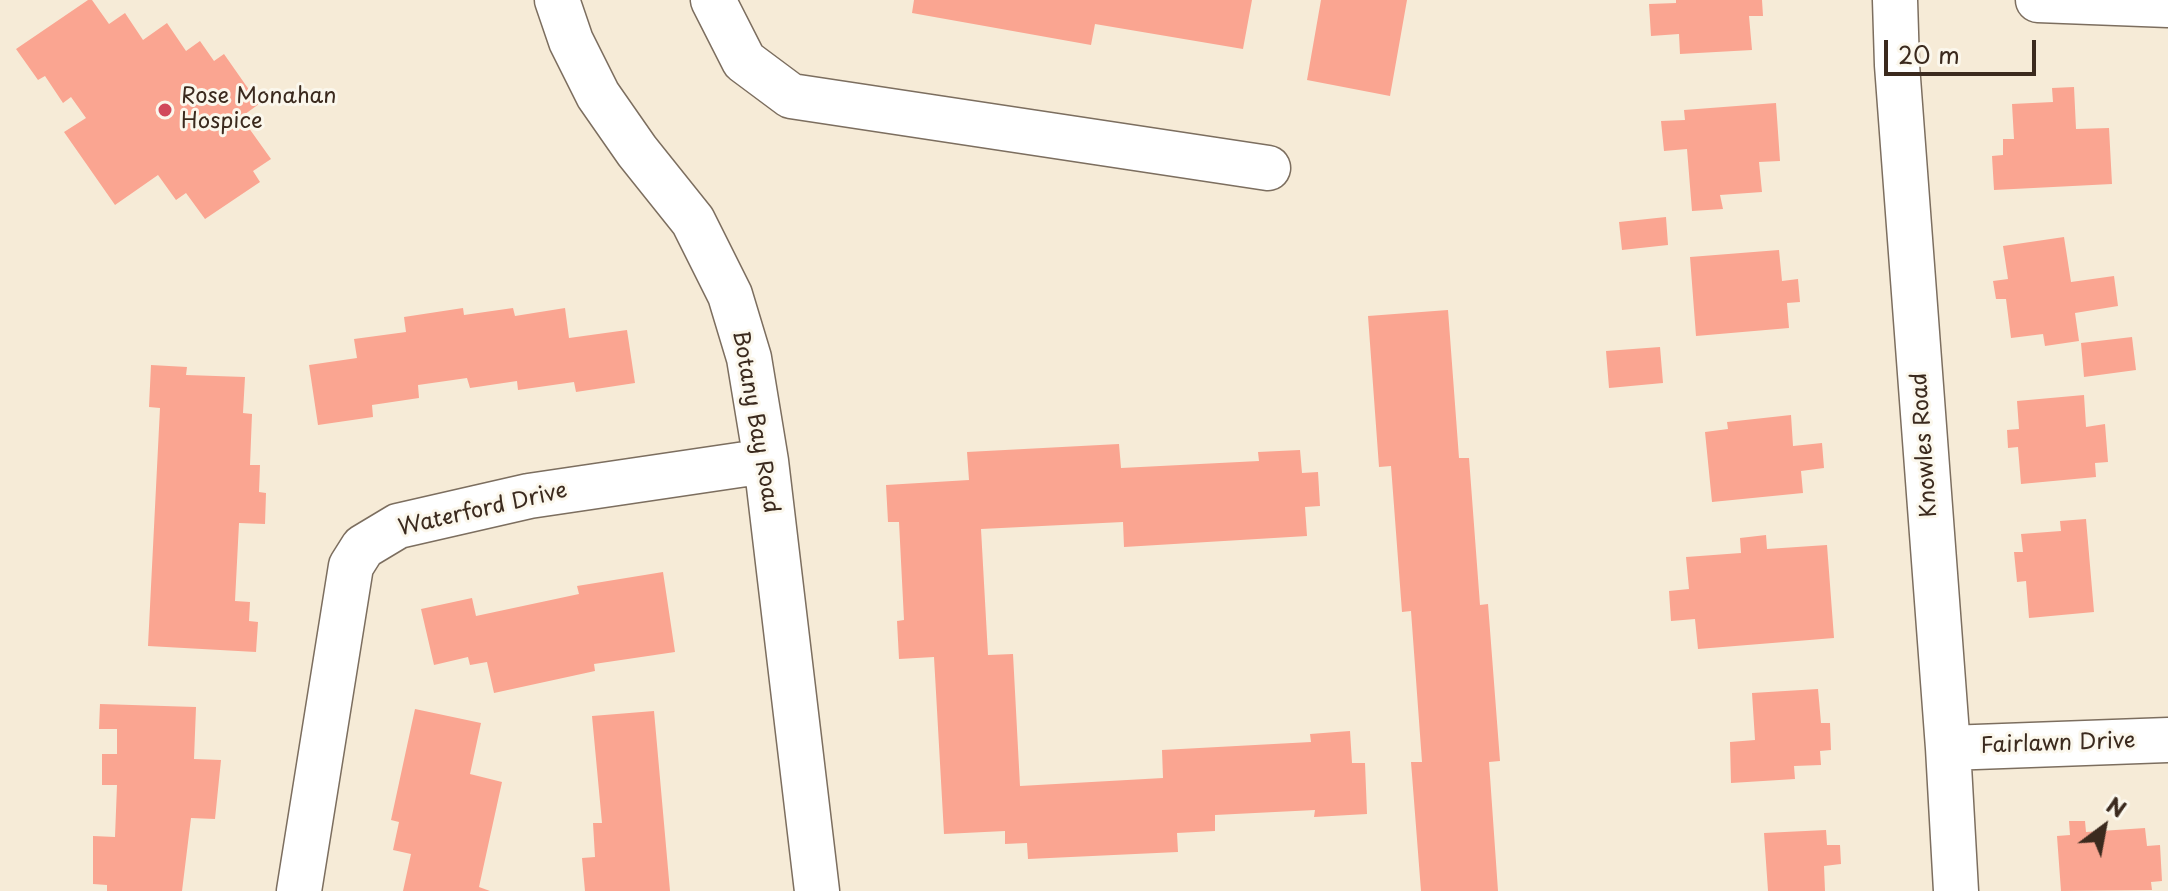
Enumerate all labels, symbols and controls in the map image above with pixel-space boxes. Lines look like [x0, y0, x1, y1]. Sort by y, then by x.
scale bar [1888, 24, 2040, 74]
text: 20 m [1898, 36, 1960, 72]
place label: Rose Monahan Hospice [181, 84, 336, 136]
marker: Rose Monahan Hospice [156, 101, 174, 119]
street label: Botany Bay Road [726, 329, 784, 515]
street label: Knowles Road [1907, 372, 1943, 518]
street label: Waterford Drive [396, 478, 570, 542]
street label: Fairlawn Drive [1980, 728, 2136, 760]
north arrow [2064, 787, 2144, 867]
text: N [2101, 788, 2133, 825]

